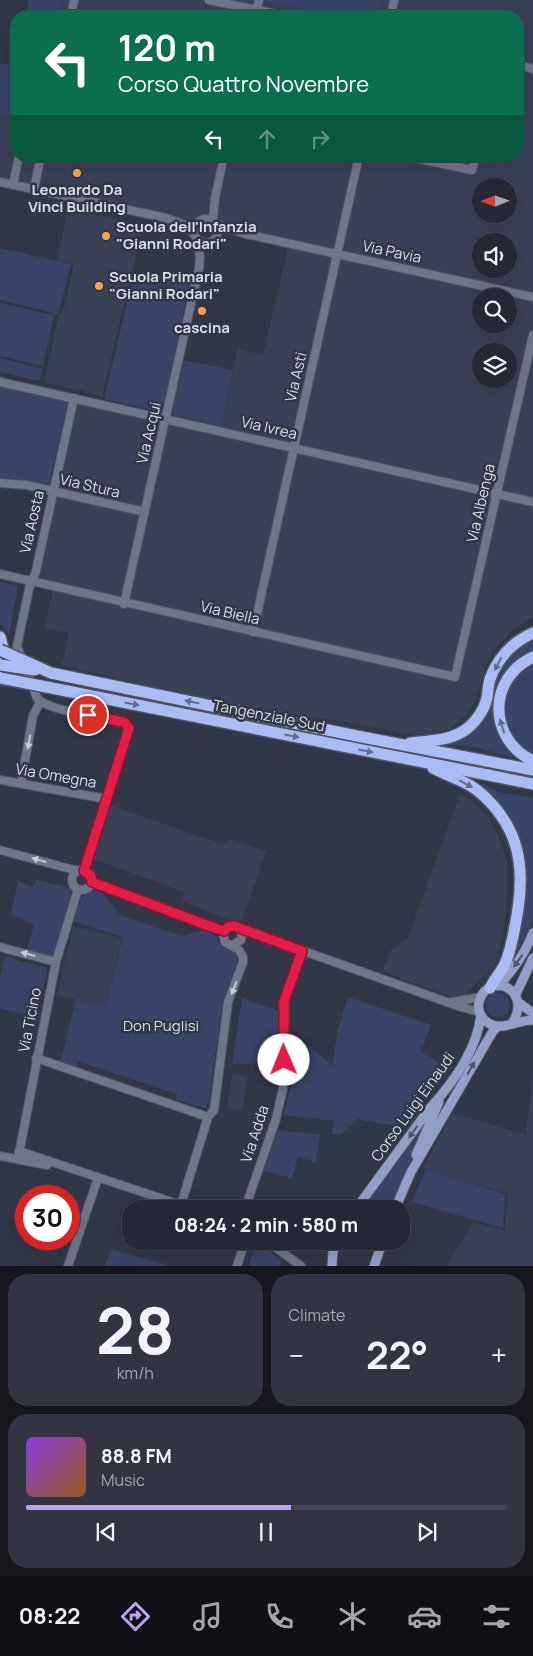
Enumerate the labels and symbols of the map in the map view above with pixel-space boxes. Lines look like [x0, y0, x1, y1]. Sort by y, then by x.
marker: Leonardo Da Vinci Building [71, 167, 83, 179]
north arrow [472, 178, 518, 222]
place label: Leonardo Da Vinci Building [28, 179, 126, 217]
place label: Scuola dell'Infanzia "Gianni Rodari" [116, 216, 257, 254]
marker: Scuola dell'Infanzia "Gianni Rodari" [100, 230, 112, 242]
street label: Via Pavia [361, 235, 424, 268]
place label: Scuola Primaria "Gianni Rodari" [109, 266, 223, 304]
marker: Scuola Primaria "Gianni Rodari" [93, 280, 105, 292]
marker: cascina [196, 305, 208, 317]
place label: cascina [174, 317, 230, 338]
street label: Via Asti [280, 350, 311, 404]
street label: Via Acqui [131, 400, 166, 466]
street label: Via Ivrea [239, 411, 299, 444]
street label: Via Albenga [461, 461, 500, 544]
street label: Via Stura [58, 468, 122, 503]
street label: Via Aosta [14, 488, 49, 555]
street label: Via Biella [198, 595, 262, 630]
one-way arrow [494, 657, 502, 672]
pin [67, 694, 109, 736]
street label: Tangenziale Sud [211, 694, 327, 737]
one-way arrow [185, 698, 200, 706]
one-way arrow [125, 700, 140, 708]
one-way arrow [498, 718, 506, 733]
one-way arrow [284, 732, 299, 740]
one-way arrow [24, 734, 32, 750]
one-way arrow [358, 747, 374, 755]
street label: Via Omegna [14, 758, 98, 793]
one-way arrow [459, 780, 474, 788]
one-way arrow [32, 856, 47, 864]
one-way arrow [20, 950, 35, 958]
one-way arrow [513, 954, 523, 968]
one-way arrow [230, 980, 237, 995]
street label: Via Ticino [13, 986, 46, 1054]
park label: Don Puglisi [123, 1015, 199, 1036]
position arrow [257, 1033, 309, 1085]
street label: Corso Luigi Einaudi [366, 1048, 459, 1166]
one-way arrow [467, 1061, 476, 1074]
street label: Via Adda [235, 1102, 274, 1165]
one-way arrow [408, 1125, 418, 1139]
speed limit sign: 30 [15, 1185, 80, 1250]

